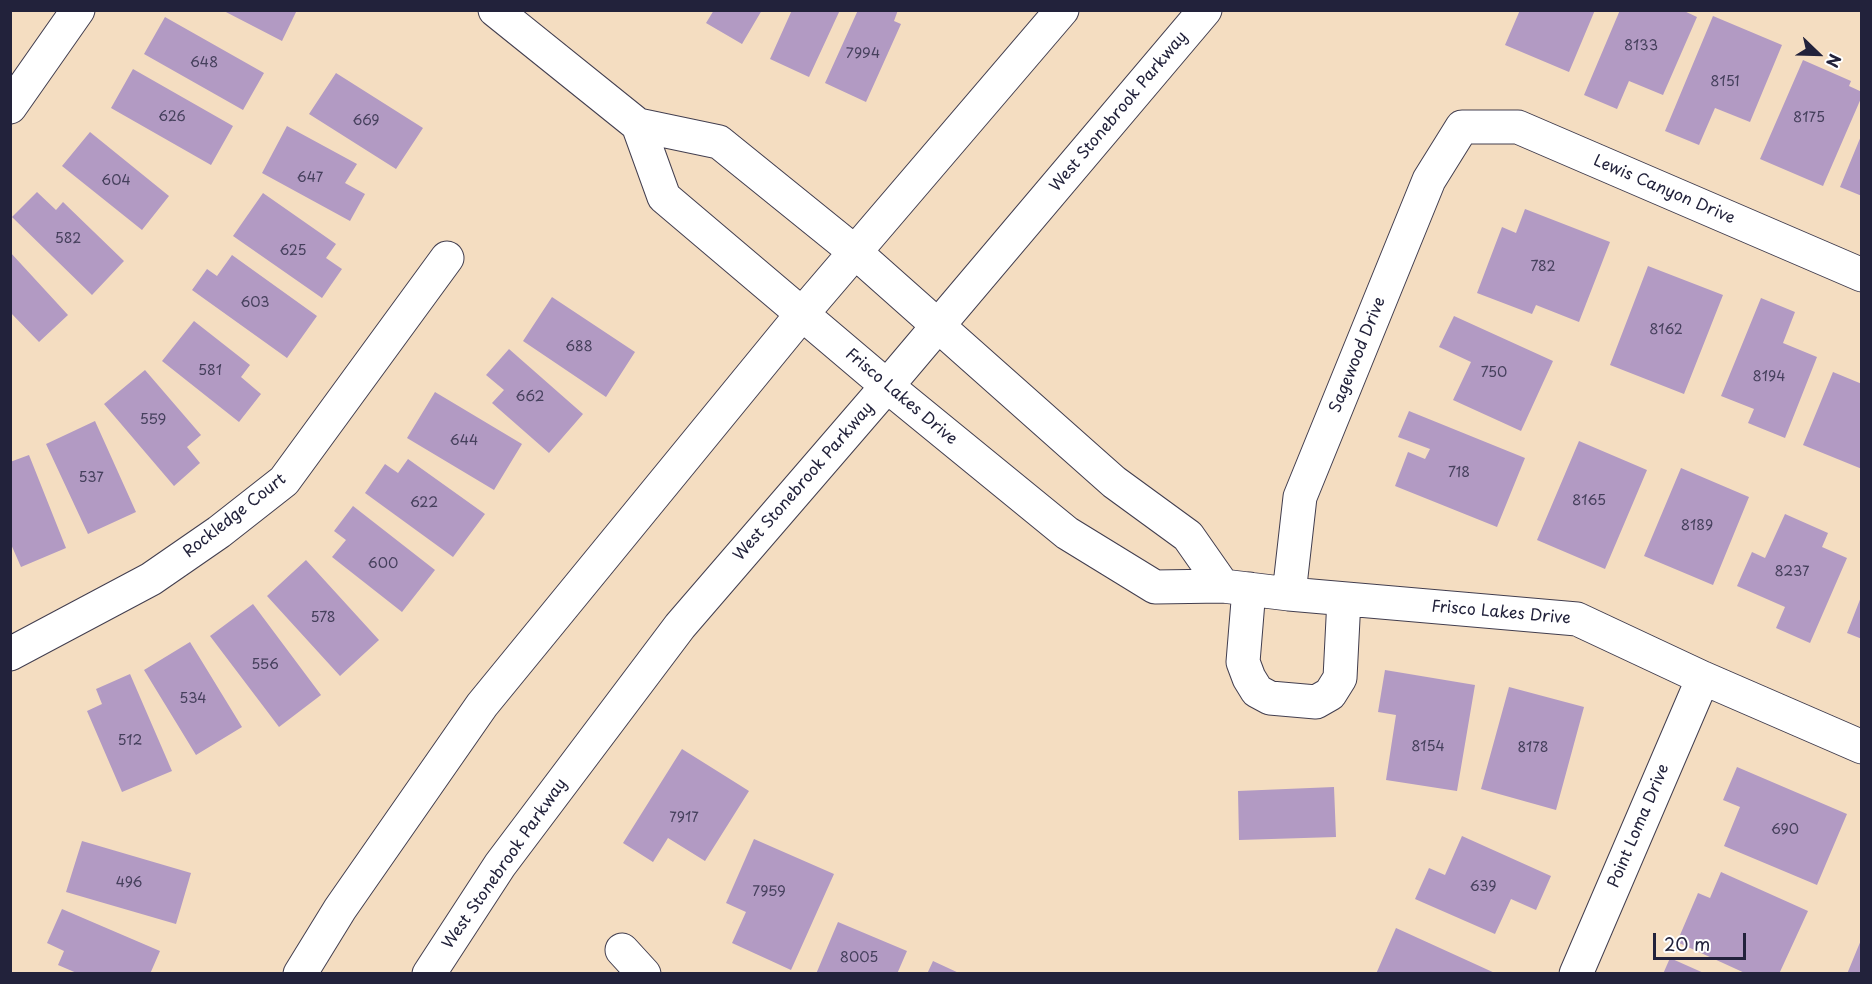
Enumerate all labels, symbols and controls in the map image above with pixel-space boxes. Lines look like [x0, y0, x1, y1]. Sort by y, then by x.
north arrow [1788, 24, 1848, 84]
street label: West Stonebrook Parkway [1046, 28, 1192, 196]
house number: 8133 [1624, 38, 1658, 54]
house number: 7994 [846, 46, 880, 62]
text: N [1821, 51, 1848, 72]
house number: 648 [190, 55, 218, 71]
house number: 8151 [1710, 74, 1740, 90]
house number: 626 [158, 109, 186, 125]
house number: 8175 [1793, 110, 1825, 126]
house number: 669 [352, 113, 380, 129]
street label: Lewis Canyon Drive [1590, 151, 1738, 229]
house number: 647 [297, 170, 323, 186]
house number: 604 [101, 173, 131, 189]
house number: 582 [55, 231, 81, 247]
house number: 625 [279, 243, 307, 259]
house number: 782 [1531, 259, 1555, 275]
street label: Sagewood Drive [1326, 294, 1390, 416]
house number: 603 [241, 295, 269, 311]
house number: 8162 [1649, 322, 1683, 338]
house number: 688 [565, 339, 593, 355]
street label: Frisco Lakes Drive [841, 345, 961, 449]
house number: 581 [198, 363, 222, 379]
house number: 750 [1481, 365, 1507, 381]
house number: 8194 [1753, 369, 1785, 385]
house number: 662 [516, 389, 544, 405]
street label: West Stonebrook Parkway [730, 399, 878, 565]
house number: 559 [140, 412, 166, 428]
house number: 644 [450, 433, 478, 449]
house number: 718 [1448, 465, 1470, 481]
house number: 537 [78, 470, 104, 486]
street label: Rockledge Court [180, 470, 290, 562]
house number: 8165 [1572, 493, 1606, 509]
house number: 622 [410, 495, 438, 511]
house number: 8189 [1681, 518, 1713, 534]
house number: 600 [368, 556, 398, 572]
house number: 8237 [1775, 564, 1809, 580]
street label: Frisco Lakes Drive [1431, 597, 1571, 629]
house number: 578 [310, 610, 336, 626]
house number: 556 [251, 657, 279, 673]
house number: 534 [179, 691, 207, 707]
house number: 512 [118, 733, 142, 749]
house number: 8154 [1411, 739, 1445, 755]
house number: 8178 [1517, 740, 1549, 756]
street label: Point Loma Drive [1604, 761, 1674, 891]
street label: West Stonebrook Parkway [439, 775, 571, 953]
house number: 7917 [669, 810, 699, 826]
house number: 690 [1771, 822, 1799, 838]
house number: 496 [116, 875, 142, 891]
house number: 639 [1470, 879, 1496, 895]
house number: 7959 [752, 884, 786, 900]
scale bar [1656, 921, 1749, 959]
text: 20 m [1664, 930, 1710, 957]
house number: 8005 [840, 950, 878, 966]

